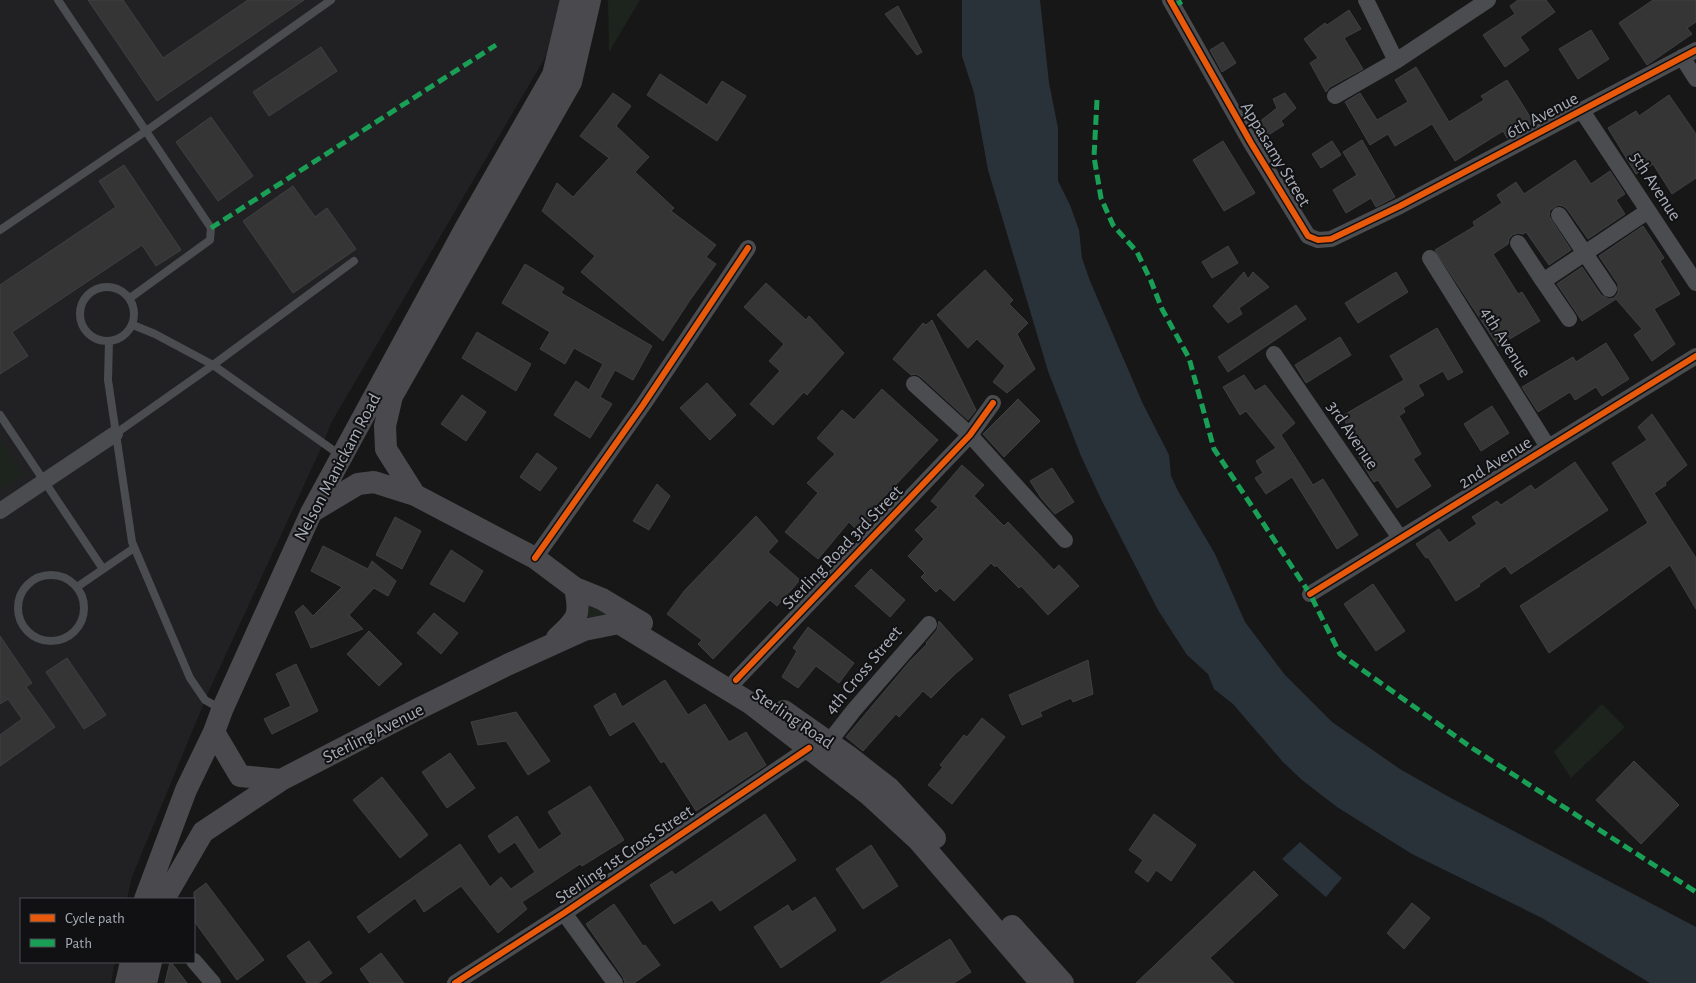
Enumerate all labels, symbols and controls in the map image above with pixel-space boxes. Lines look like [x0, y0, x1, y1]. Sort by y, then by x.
street label: 6th Avenue [1503, 89, 1582, 142]
street label: Appasamy Street [1237, 99, 1314, 210]
street label: 5th Avenue [1626, 149, 1684, 224]
street label: 4th Avenue [1477, 304, 1534, 381]
street label: Nelson Manickam Road [291, 391, 384, 544]
street label: 3rd Avenue [1323, 398, 1381, 473]
street label: 2nd Avenue [1456, 433, 1535, 492]
street label: Sterling Road 3rd Street [779, 482, 907, 613]
street label: 4th Cross Street [822, 623, 906, 718]
street label: Sterling Road [749, 685, 836, 753]
street label: Sterling Avenue [320, 701, 427, 767]
street label: Sterling 1st Cross Street [552, 802, 697, 908]
legend [20, 898, 195, 963]
text: Cycle path [65, 911, 125, 926]
text: Path [65, 936, 92, 951]

